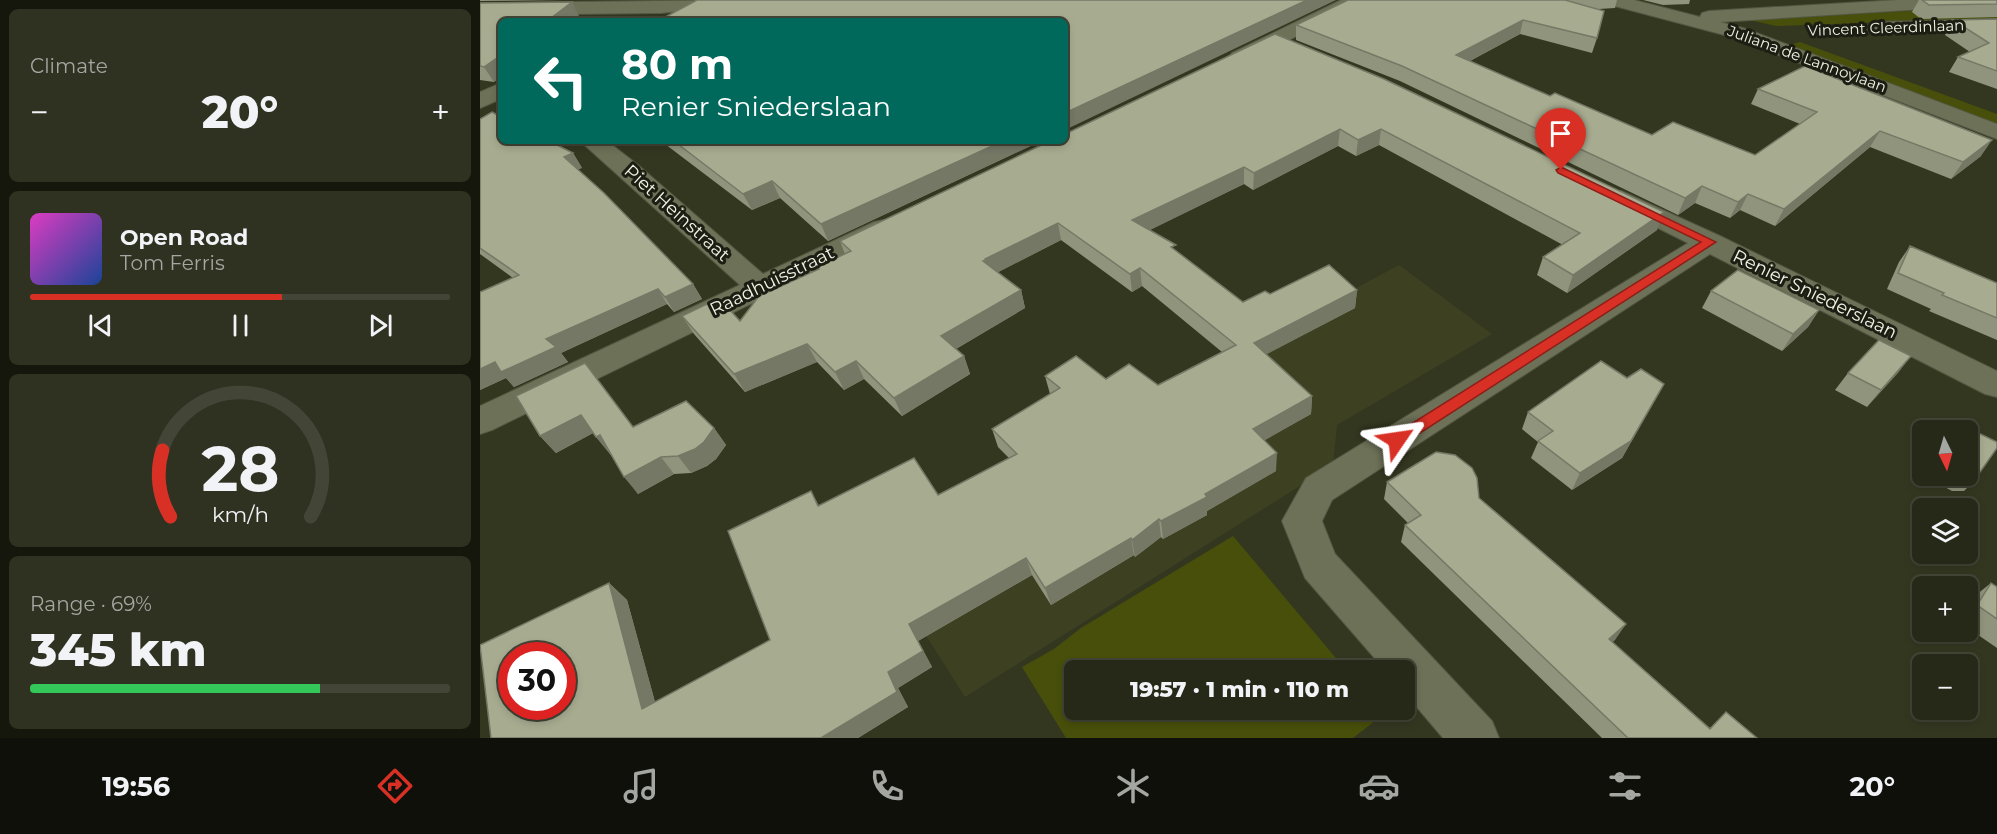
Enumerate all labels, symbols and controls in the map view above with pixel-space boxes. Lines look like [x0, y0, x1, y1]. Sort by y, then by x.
street label: Vincent Cleerdinlaan [1807, 15, 1965, 40]
street label: Juliana de Lannoylaan [1724, 21, 1889, 96]
text: 80 m [621, 38, 733, 90]
icon: left [522, 42, 600, 120]
text: Climate [30, 54, 108, 78]
text: 20° [202, 84, 278, 139]
text: Renier Sniederslaan [621, 90, 891, 123]
text: − [30, 92, 49, 132]
text: + [431, 92, 450, 132]
pin [1535, 108, 1586, 170]
icon: arrive [1544, 117, 1577, 150]
street label: Piet Heinstraat [620, 160, 734, 266]
text: Open Road [120, 224, 248, 251]
street label: Raadhuisstraat [706, 241, 838, 321]
street label: Renier Sniederslaan [1729, 245, 1901, 343]
text: Tom Ferris [120, 251, 225, 275]
icon: previous [84, 309, 117, 342]
icon: pause [224, 309, 257, 342]
icon: next [364, 309, 397, 342]
position arrow [1365, 408, 1429, 472]
north arrow [1912, 420, 1978, 486]
map controls [1912, 420, 1978, 720]
text: 28 [201, 431, 279, 507]
button: layers [1912, 498, 1978, 564]
text: km/h [211, 502, 269, 528]
button: + [1912, 576, 1978, 642]
text: Range · 69% [30, 592, 152, 616]
text: 345 km [30, 622, 206, 677]
speed limit sign: 30 [498, 642, 576, 720]
button: − [1912, 654, 1978, 720]
text: 19:57 · 1 min · 110 m [1130, 676, 1349, 703]
icon: directions [374, 765, 416, 807]
icon: music [620, 765, 662, 807]
icon: phone [866, 765, 908, 807]
icon: climate [1112, 765, 1154, 807]
icon: car [1358, 765, 1400, 807]
icon: filters [1604, 765, 1646, 807]
text: 19:56 [102, 770, 170, 803]
text: 20° [1849, 770, 1895, 803]

